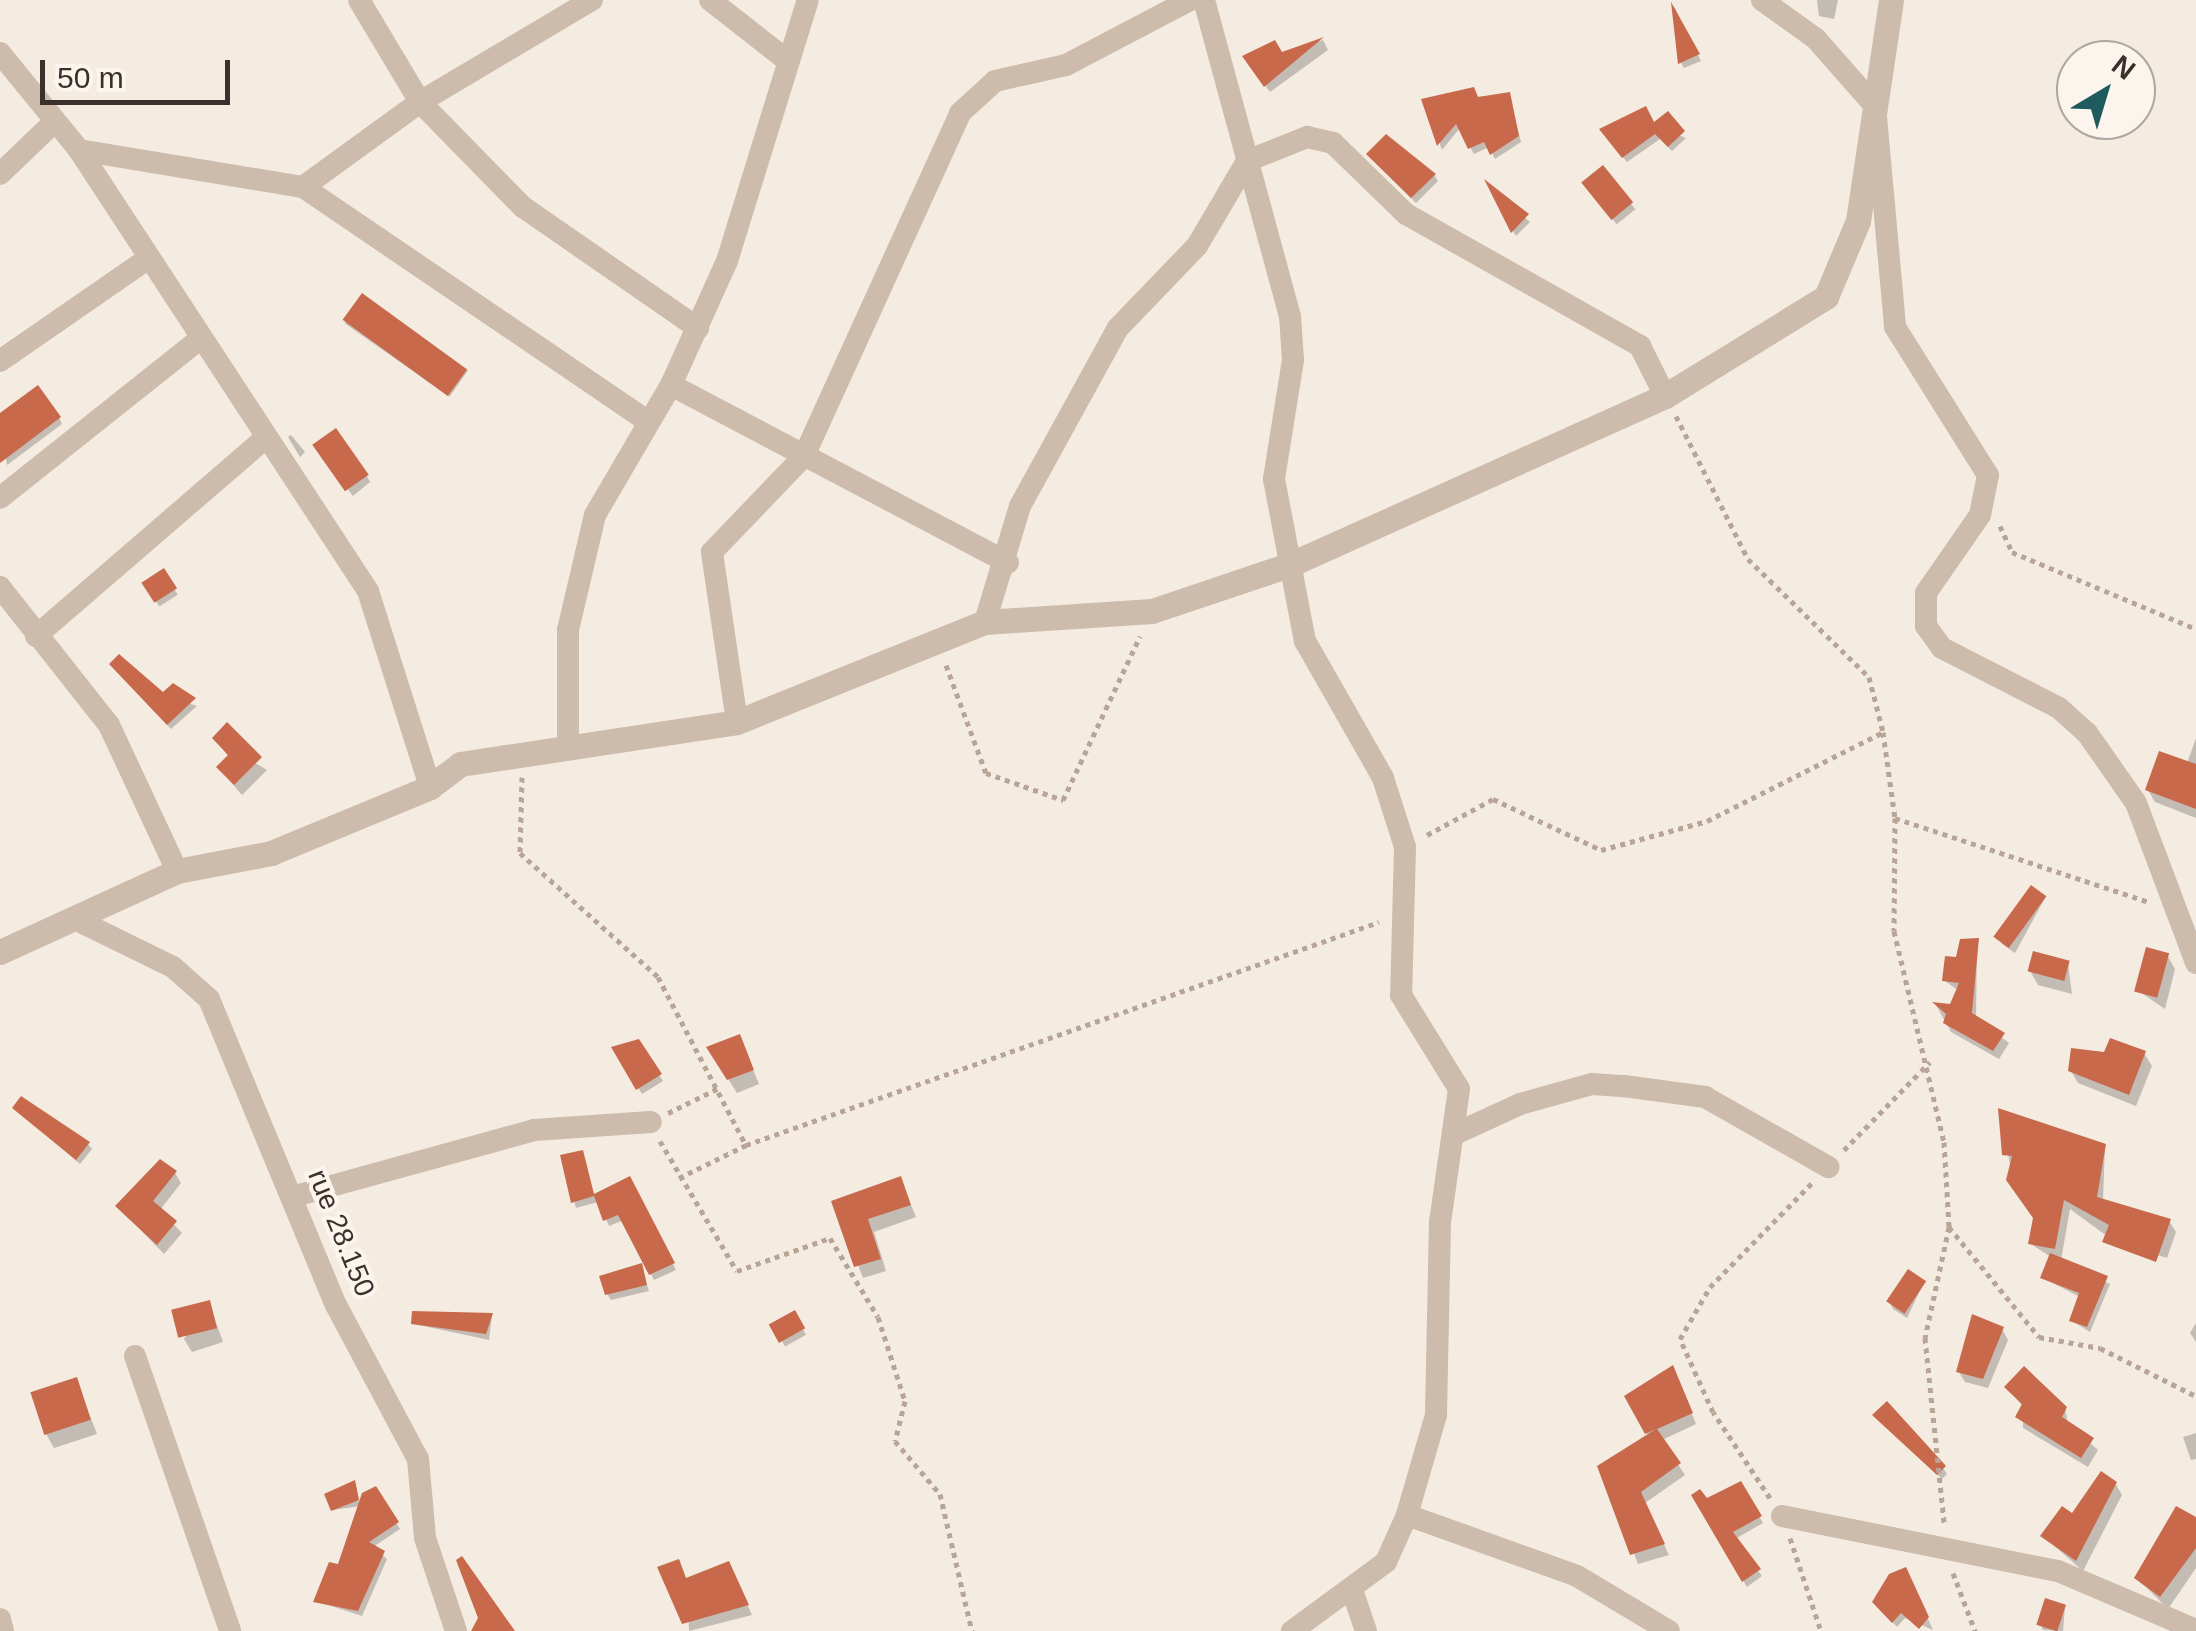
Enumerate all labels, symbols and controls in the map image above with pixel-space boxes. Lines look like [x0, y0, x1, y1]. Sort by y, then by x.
scale bar [45, 40, 235, 102]
north arrow [2056, 40, 2156, 140]
text: N [2106, 49, 2141, 86]
text: 50 m [57, 61, 124, 94]
street label: rue 28.150 [300, 1165, 382, 1301]

